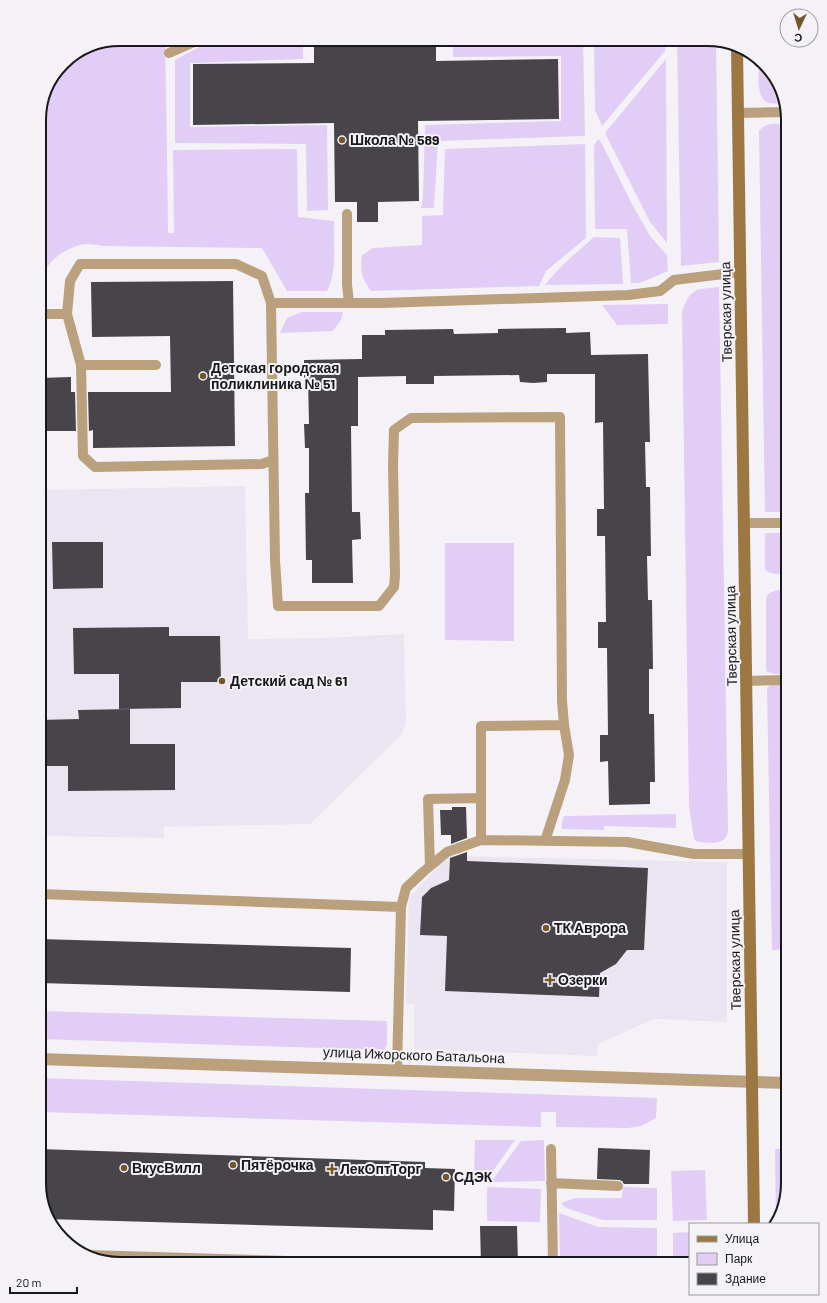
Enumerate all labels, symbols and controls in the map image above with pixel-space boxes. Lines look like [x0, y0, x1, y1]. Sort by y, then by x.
north arrow [779, 8, 819, 48]
text: С [794, 32, 803, 45]
place label: Школа № 589 [350, 131, 440, 148]
marker: Школа № 589 [337, 135, 347, 145]
street label: Тверская улица [716, 261, 735, 363]
place label: Детская городская поликлиника № 51 [211, 359, 340, 392]
marker: Детская городская поликлиника № 51 [198, 371, 208, 381]
street label: Тверская улица [721, 585, 740, 687]
place label: Детский сад № 61 [230, 672, 347, 689]
marker: Детский сад № 61 [217, 676, 227, 686]
street label: Тверская улица [725, 909, 744, 1011]
place label: ТК Аврора [554, 919, 626, 936]
marker: ТК Аврора [541, 923, 551, 933]
place label: Озерки [558, 971, 608, 988]
marker: Озерки [545, 975, 555, 985]
street label: улица Ижорского Батальона [323, 1043, 506, 1066]
place label: Пятёрочка [241, 1156, 314, 1173]
place label: ВкусВилл [132, 1159, 201, 1176]
marker: Пятёрочка [228, 1160, 238, 1170]
place label: ЛекОптТорг [340, 1160, 422, 1177]
marker: ВкусВилл [119, 1163, 129, 1173]
marker: ЛекОптТорг [327, 1164, 337, 1174]
place label: СДЭК [454, 1168, 493, 1185]
marker: СДЭК [441, 1172, 451, 1182]
legend [689, 1223, 819, 1295]
text: Улица [725, 1231, 759, 1246]
text: Парк [725, 1251, 753, 1266]
scale bar [10, 1269, 77, 1295]
text: Здание [725, 1271, 766, 1286]
text: 20 m [16, 1275, 42, 1289]

